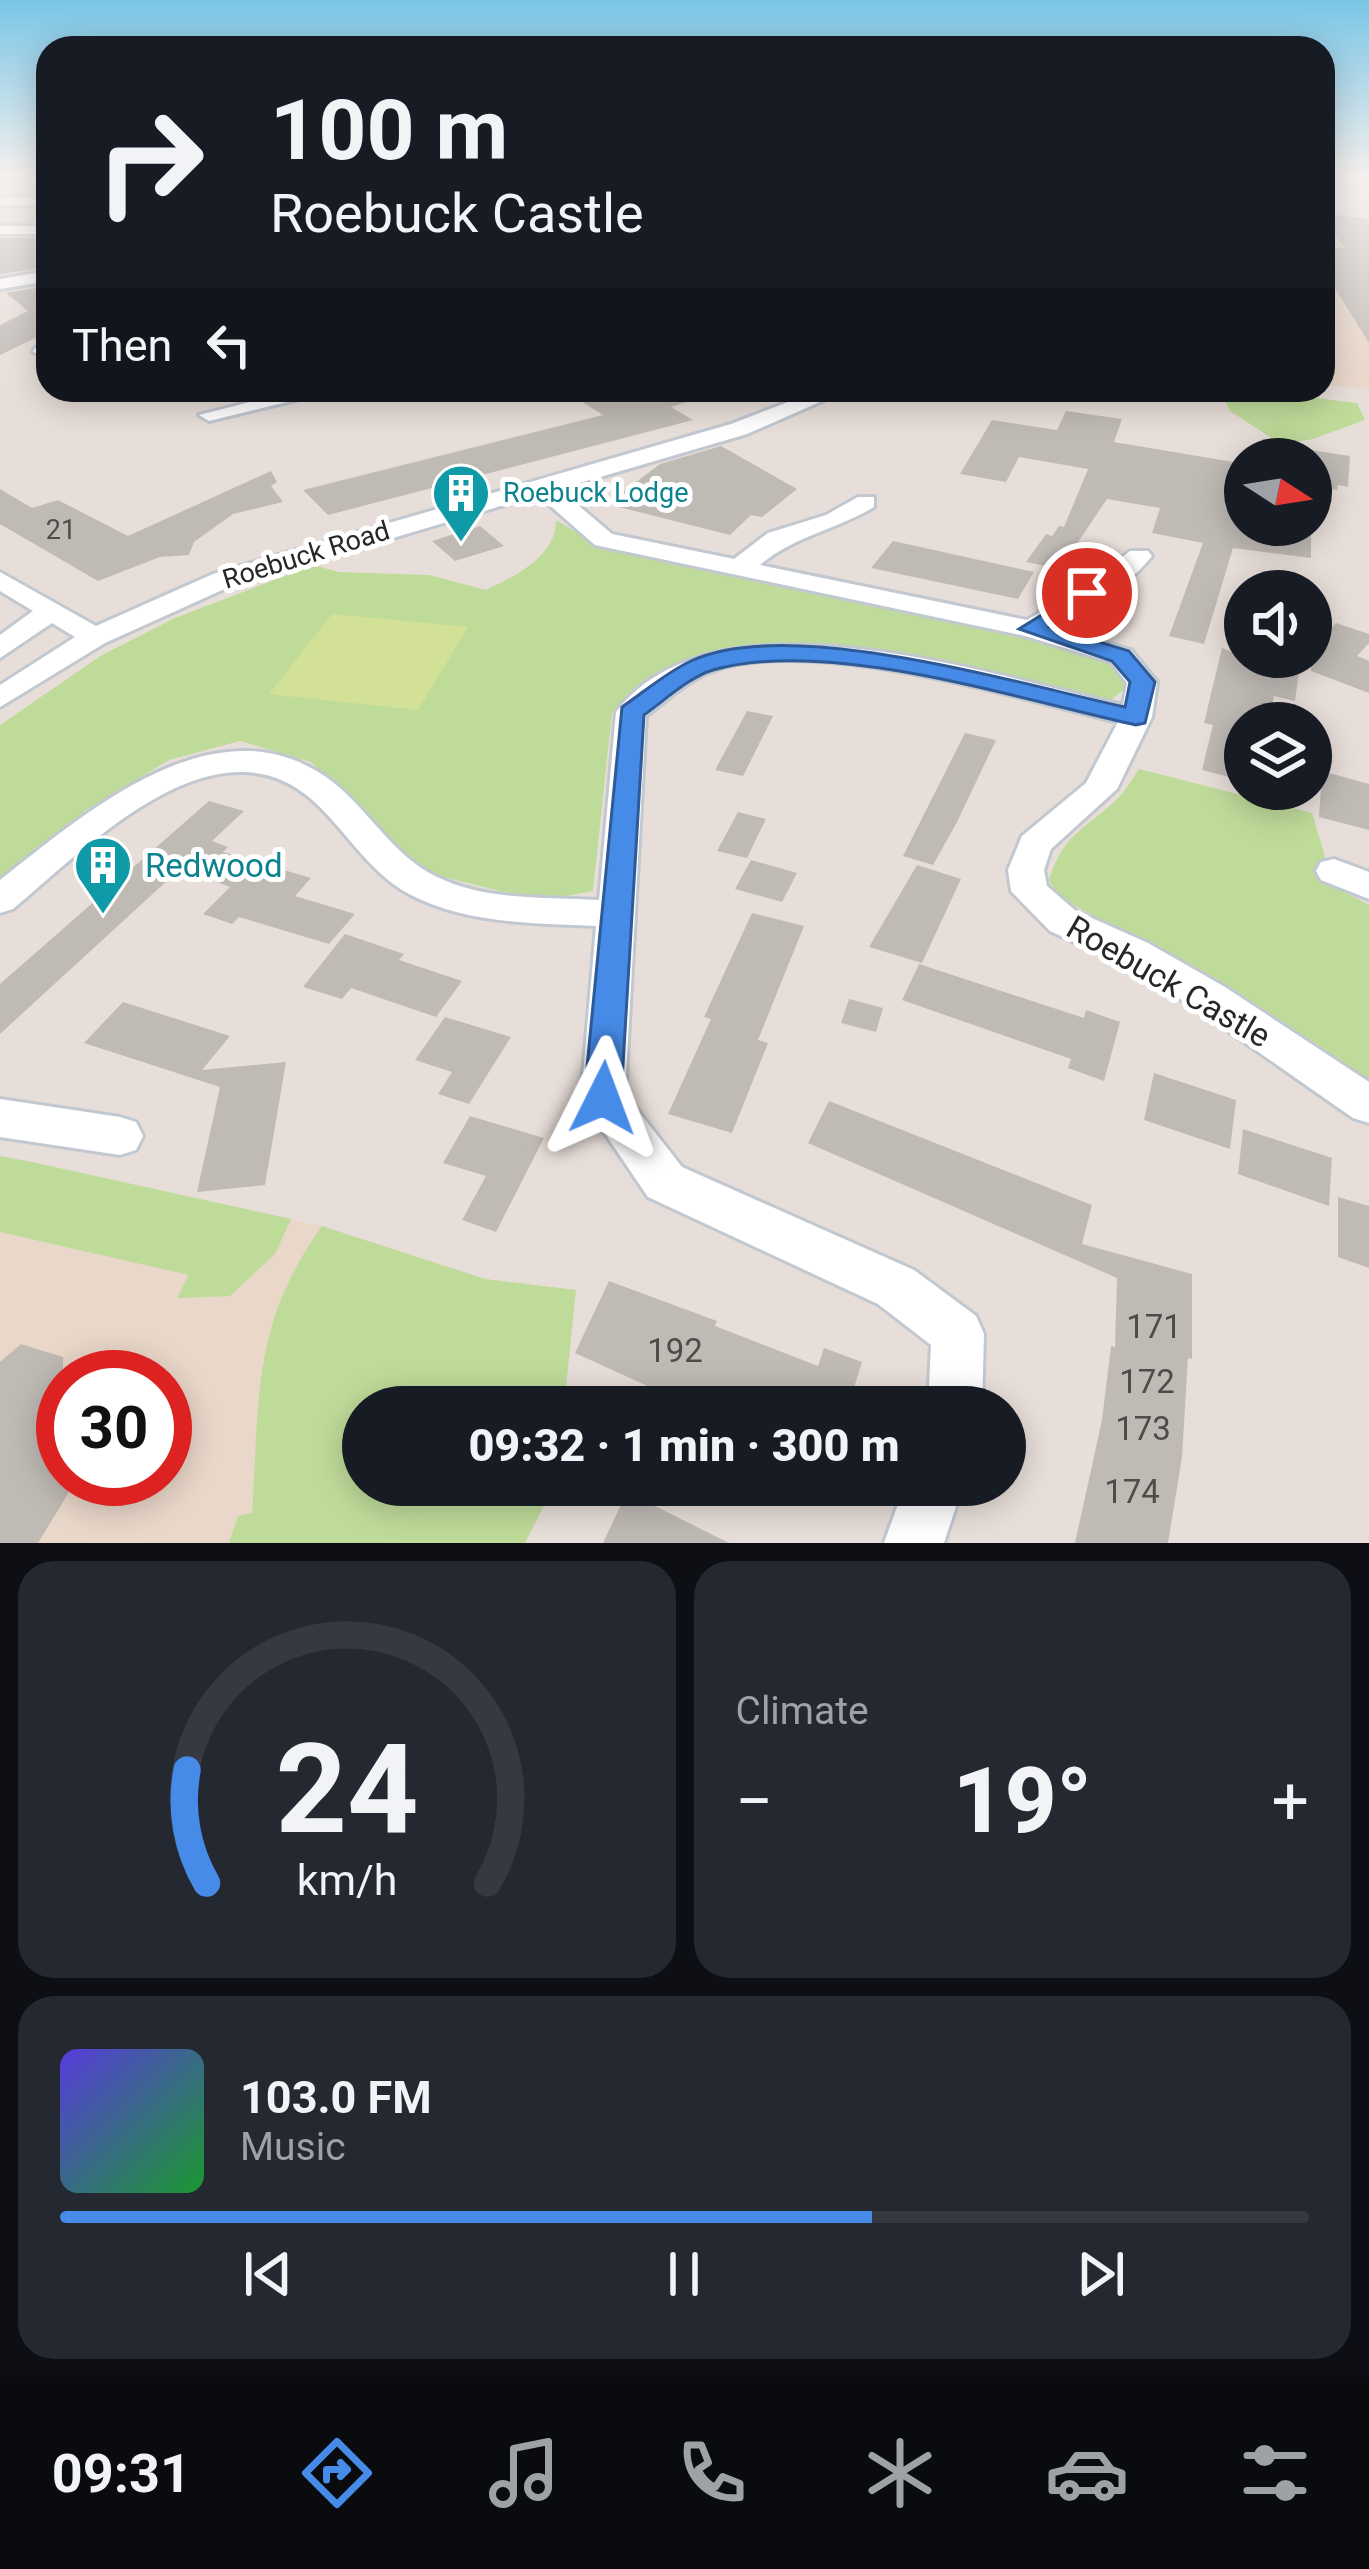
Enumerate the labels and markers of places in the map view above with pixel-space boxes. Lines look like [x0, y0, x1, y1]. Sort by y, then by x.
building icon: Roebuck Lodge [430, 462, 492, 544]
place label: Roebuck Lodge [503, 477, 689, 509]
pin [1036, 542, 1138, 644]
building icon: Redwood [72, 834, 134, 916]
place label: Redwood [145, 846, 283, 885]

